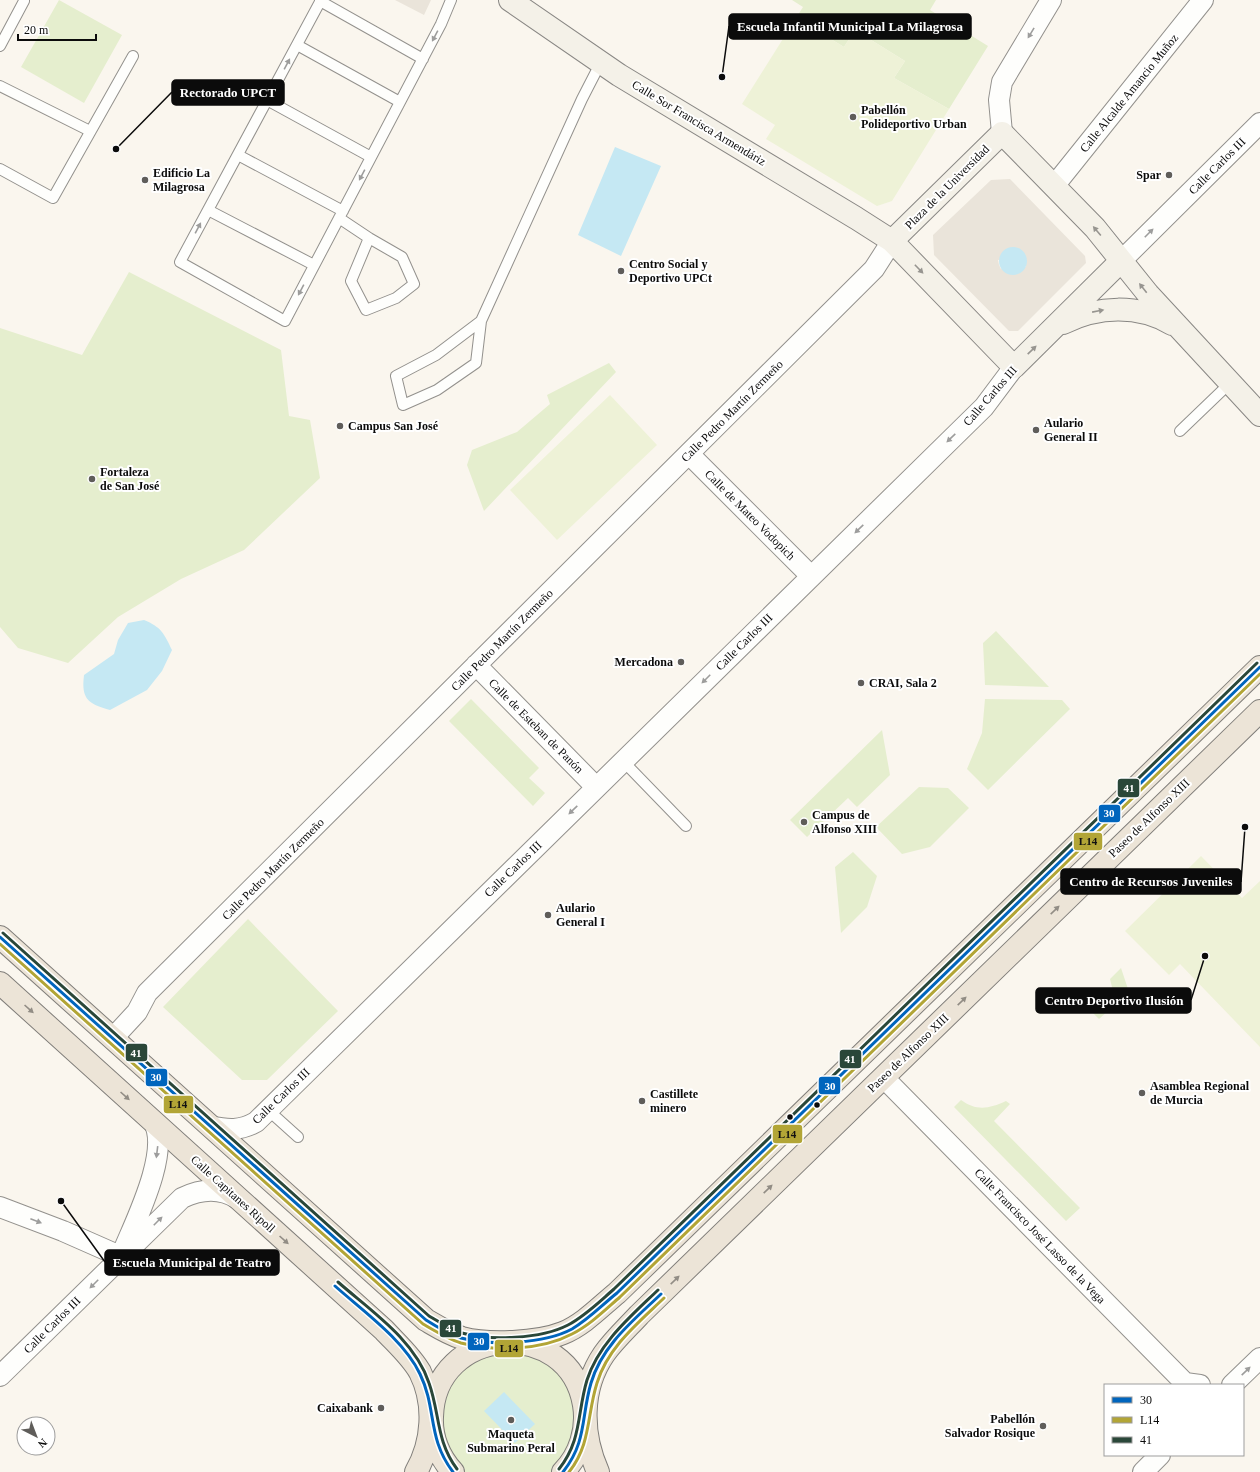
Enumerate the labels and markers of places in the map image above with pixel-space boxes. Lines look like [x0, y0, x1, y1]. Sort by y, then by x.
callout: Escuela Infantil Municipal La Milagrosa [729, 14, 971, 39]
callout: Rectorado UPCT [172, 80, 284, 105]
place label: Pabellón Polideportivo Urban [861, 103, 967, 131]
marker: Pabellón Polideportivo Urban [848, 112, 858, 122]
place label: Edificio La Milagrosa [153, 166, 210, 194]
place label: Spar [1136, 168, 1162, 182]
marker: Spar [1164, 170, 1174, 180]
marker: Edificio La Milagrosa [140, 175, 150, 185]
place label: Centro Social y Deportivo UPCt [629, 257, 712, 285]
marker: Centro Social y Deportivo UPCt [616, 266, 626, 276]
place label: Aulario General II [1044, 416, 1098, 444]
place label: Campus San José [348, 419, 439, 433]
marker: Campus San José [335, 421, 345, 431]
marker: Aulario General II [1031, 425, 1041, 435]
place label: Fortaleza de San José [100, 465, 160, 493]
marker: Fortaleza de San José [87, 474, 97, 484]
place label: Mercadona [615, 655, 673, 669]
marker: Mercadona [676, 657, 686, 667]
place label: CRAI, Sala 2 [869, 676, 937, 690]
marker: CRAI, Sala 2 [856, 678, 866, 688]
place label: Campus de Alfonso XIII [812, 808, 877, 836]
marker: Campus de Alfonso XIII [799, 817, 809, 827]
callout: Centro de Recursos Juveniles [1061, 869, 1241, 894]
place label: Aulario General I [556, 901, 605, 929]
marker: Aulario General I [543, 910, 553, 920]
callout: Centro Deportivo Ilusión [1036, 988, 1191, 1013]
place label: Asamblea Regional de Murcia [1150, 1079, 1250, 1107]
place label: Castillete minero [650, 1087, 699, 1115]
marker: Asamblea Regional de Murcia [1137, 1088, 1147, 1098]
marker: Castillete minero [637, 1096, 647, 1106]
unlabelled marker [812, 1100, 822, 1110]
unlabelled marker [785, 1112, 795, 1122]
callout: Escuela Municipal de Teatro [105, 1250, 279, 1275]
place label: Caixabank [317, 1401, 373, 1415]
marker: Caixabank [376, 1403, 386, 1413]
place label: Pabellón Salvador Rosique [945, 1412, 1036, 1440]
marker: Maqueta Submarino Peral [506, 1415, 516, 1425]
marker: Pabellón Salvador Rosique [1038, 1421, 1048, 1431]
place label: Maqueta Submarino Peral [467, 1427, 555, 1455]

